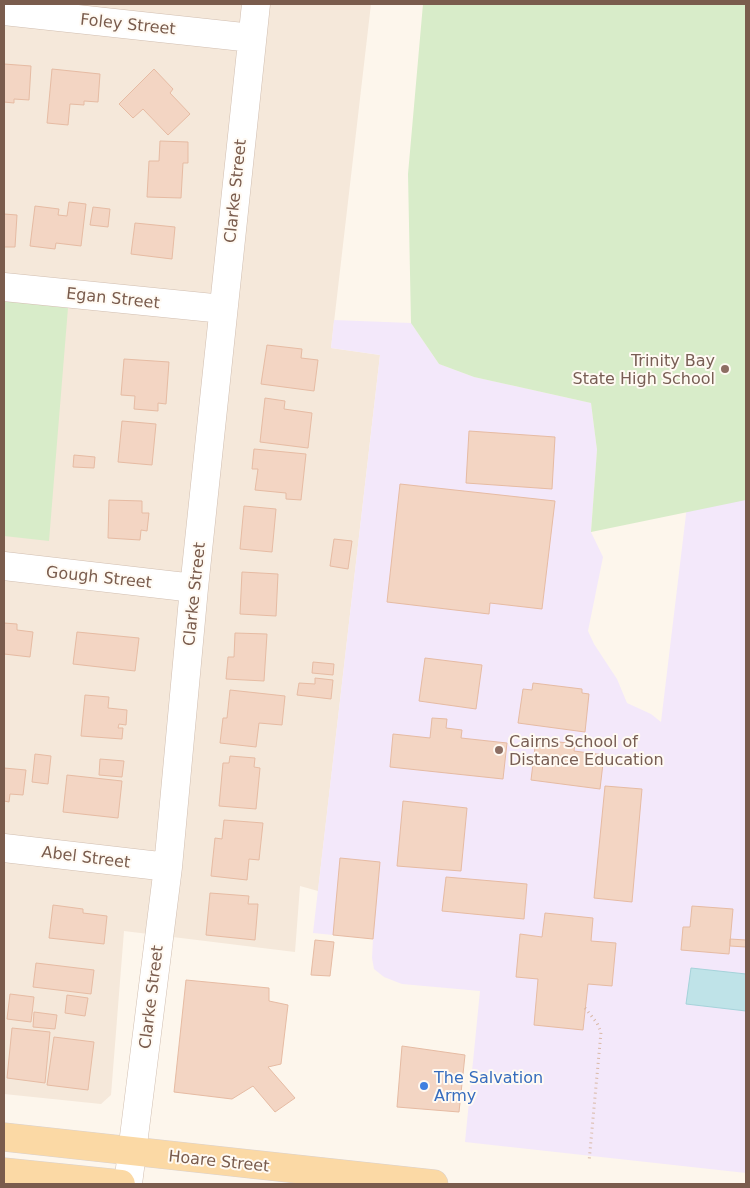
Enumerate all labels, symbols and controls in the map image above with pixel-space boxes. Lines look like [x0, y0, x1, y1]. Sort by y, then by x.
street label: Foley Street [79, 10, 177, 38]
street label: Clarke Street [220, 138, 250, 244]
street label: Egan Street [65, 284, 161, 312]
place label: Trinity Bay State High School [573, 351, 715, 388]
marker: Trinity Bay State High School [719, 363, 731, 375]
street label: Clarke Street [179, 541, 209, 647]
street label: Gough Street [45, 562, 153, 592]
place label: Cairns School of Distance Education [509, 732, 664, 769]
marker: Cairns School of Distance Education [493, 744, 505, 756]
street label: Abel Street [41, 842, 131, 872]
street label: Clarke Street [135, 944, 167, 1050]
place label: The Salvation Army [433, 1068, 543, 1105]
marker: The Salvation Army [418, 1080, 430, 1092]
street label: Hoare Street [168, 1146, 270, 1176]

